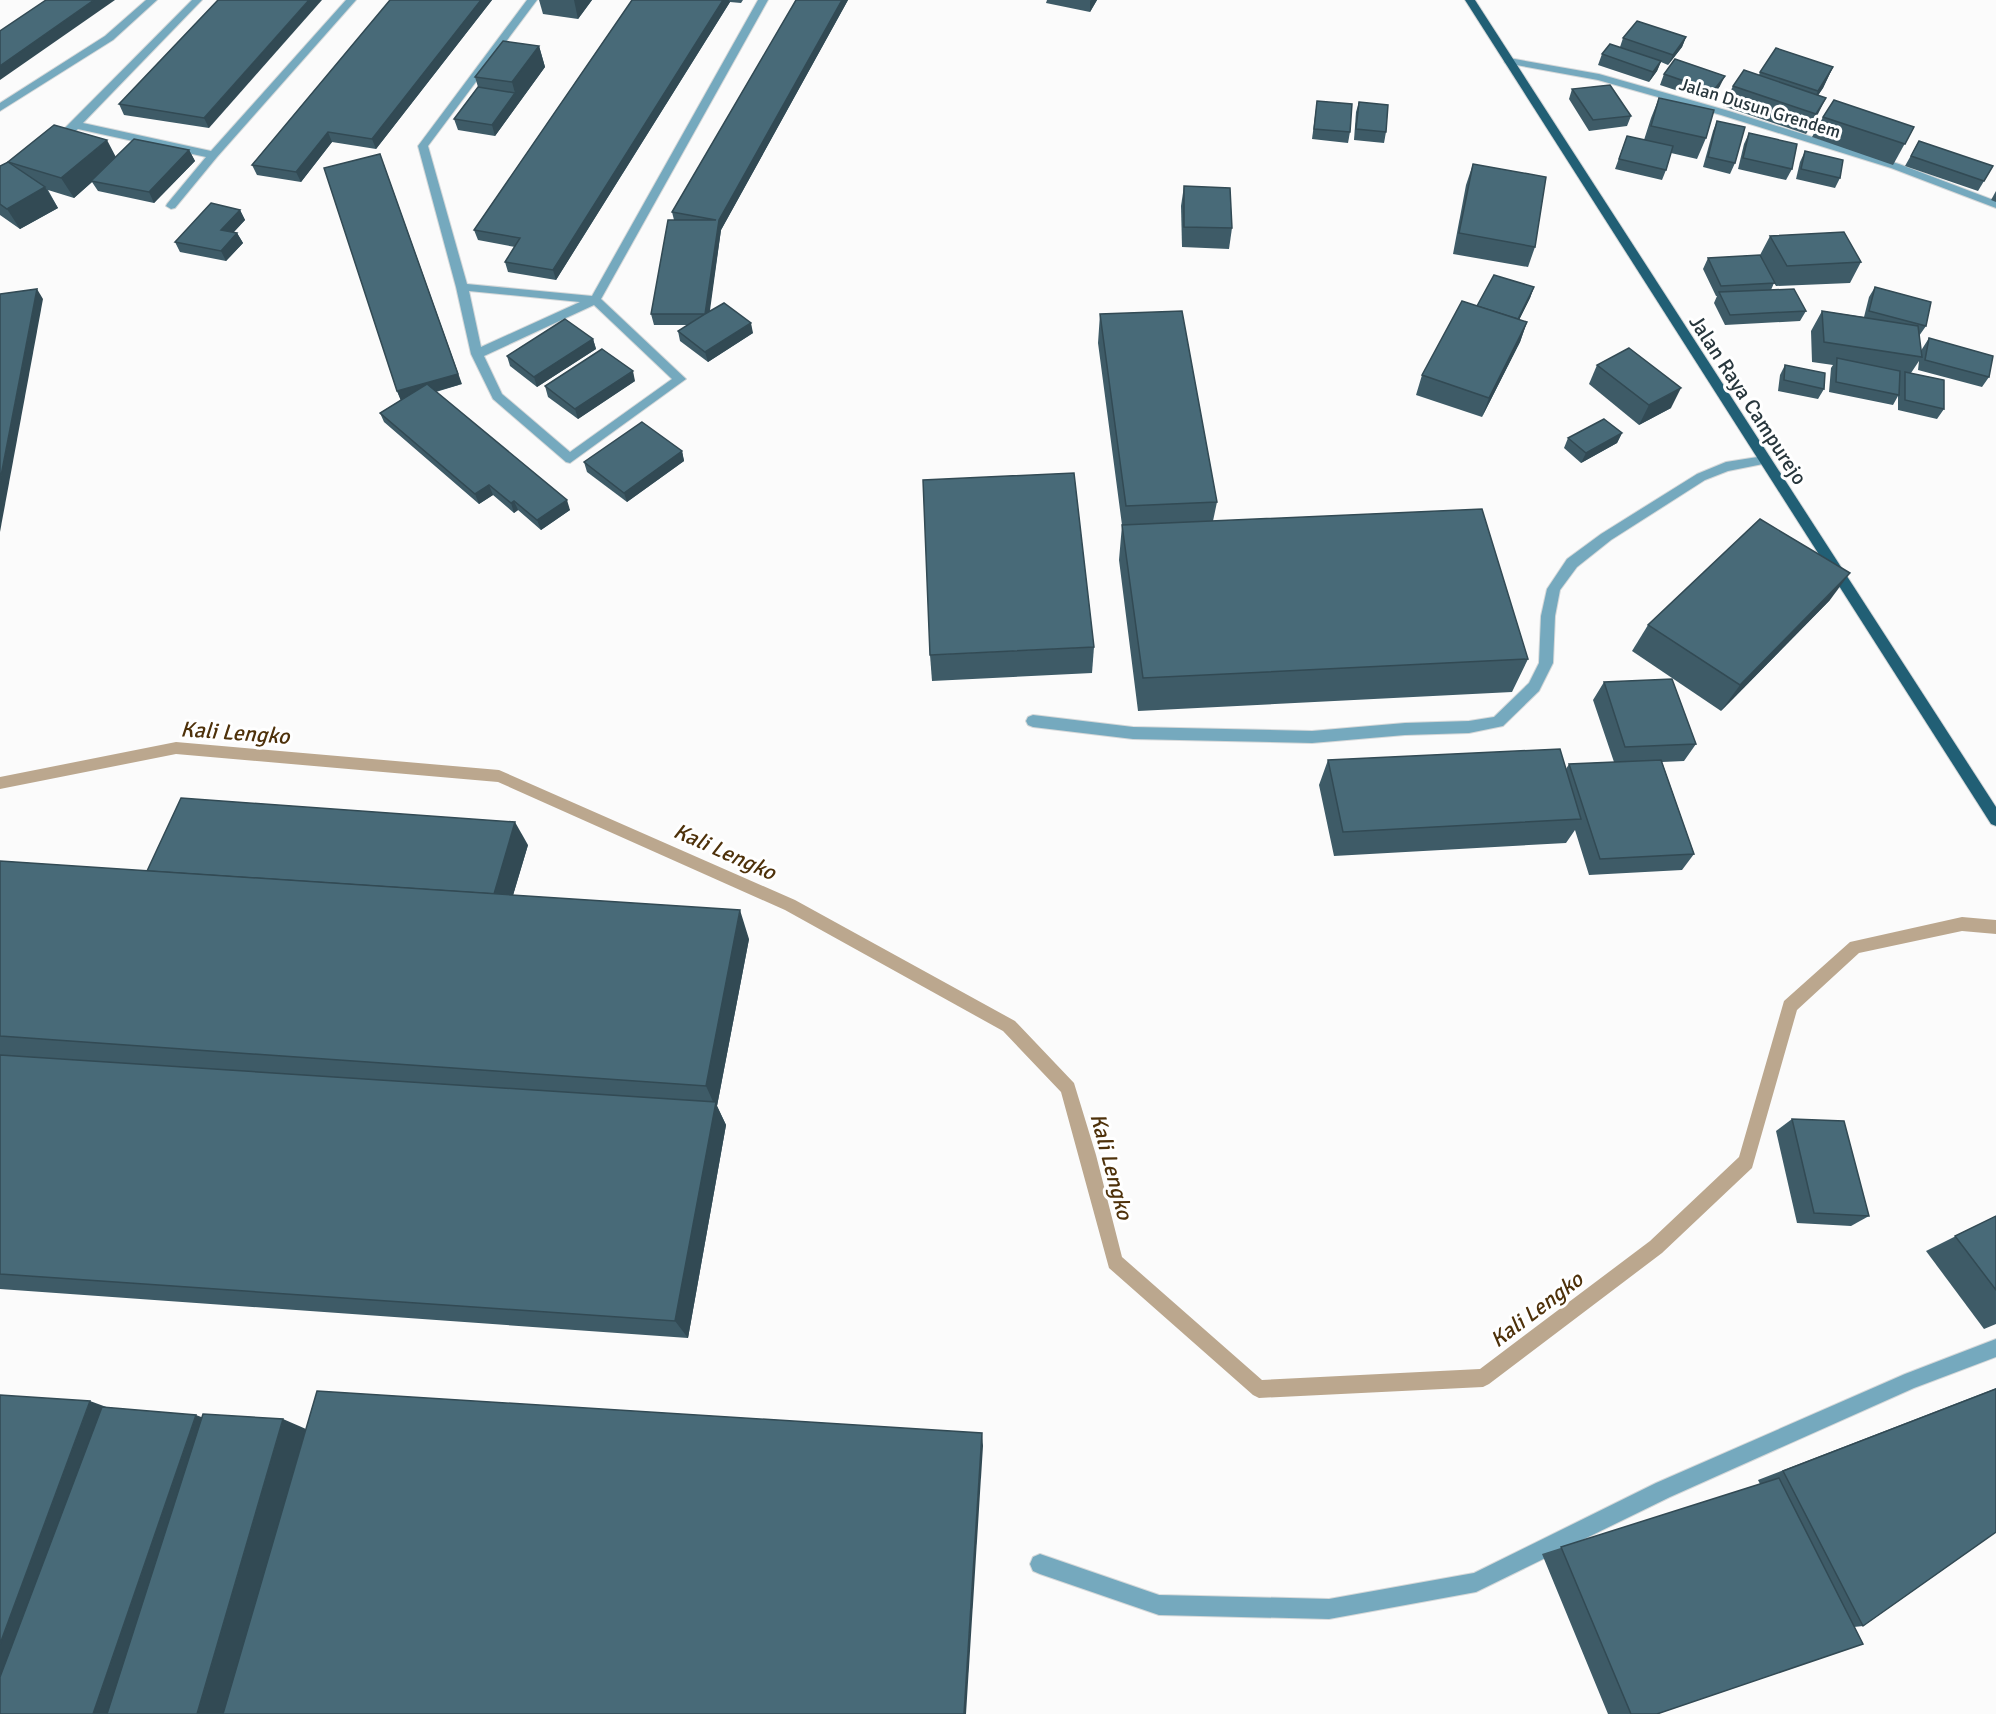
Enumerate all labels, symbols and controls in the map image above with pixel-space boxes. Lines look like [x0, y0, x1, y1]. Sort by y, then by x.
street label: Jalan Dusun Grendem [1677, 73, 1843, 143]
street label: Jalan Raya Campurejo [1683, 310, 1813, 490]
water label: Kali Lengko [180, 715, 292, 750]
water label: Kali Lengko [670, 817, 781, 887]
water label: Kali Lengko [1084, 1110, 1139, 1224]
water label: Kali Lengko [1485, 1265, 1589, 1353]

